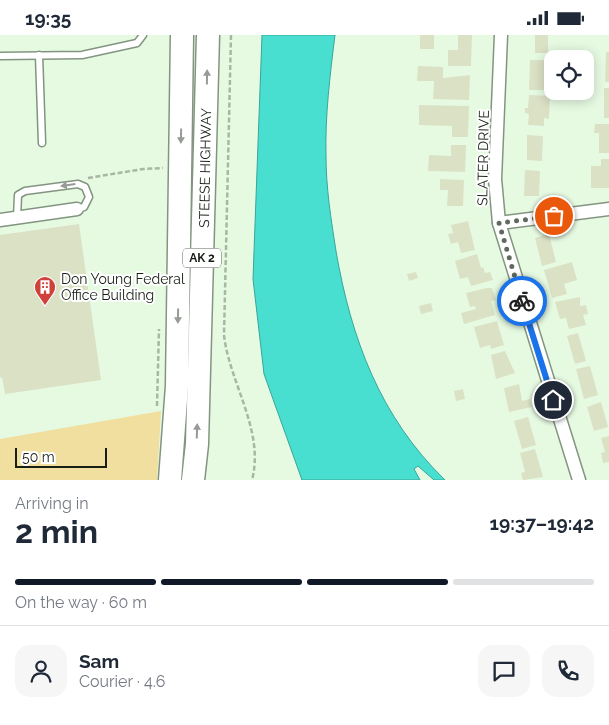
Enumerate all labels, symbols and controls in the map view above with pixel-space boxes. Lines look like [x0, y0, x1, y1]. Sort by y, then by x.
text: 19:35 [25, 7, 71, 29]
map controls [544, 50, 594, 100]
button: locate [544, 50, 594, 100]
one-way arrow [203, 68, 211, 84]
street label: STEESE HIGHWAY [196, 108, 214, 228]
street label: SLATER DRIVE [474, 110, 492, 206]
one-way arrow [177, 128, 185, 144]
one-way arrow [59, 181, 75, 189]
pin [533, 195, 575, 237]
icon: bag [540, 202, 568, 230]
road number: AK 2 [183, 249, 221, 267]
place label: Don Young Federal Office Building [61, 271, 185, 303]
building icon: Don Young Federal Office Building [33, 275, 57, 306]
courier [497, 276, 547, 326]
icon: bike [508, 287, 536, 315]
one-way arrow [174, 308, 182, 324]
pin [532, 379, 574, 421]
icon: home [539, 386, 567, 414]
one-way arrow [193, 423, 201, 439]
scale bar [15, 445, 108, 468]
text: 50 m [22, 449, 55, 465]
text: Arriving in [15, 494, 89, 513]
text: 19:37–19:42 [490, 512, 594, 534]
text: 2 min [15, 513, 98, 550]
text: On the way · 60 m [15, 593, 147, 612]
button: person [15, 645, 67, 697]
button: chat [478, 645, 530, 697]
button: phone [542, 645, 594, 697]
text: Sam [79, 650, 119, 672]
text: Courier · 4.6 [79, 672, 165, 691]

